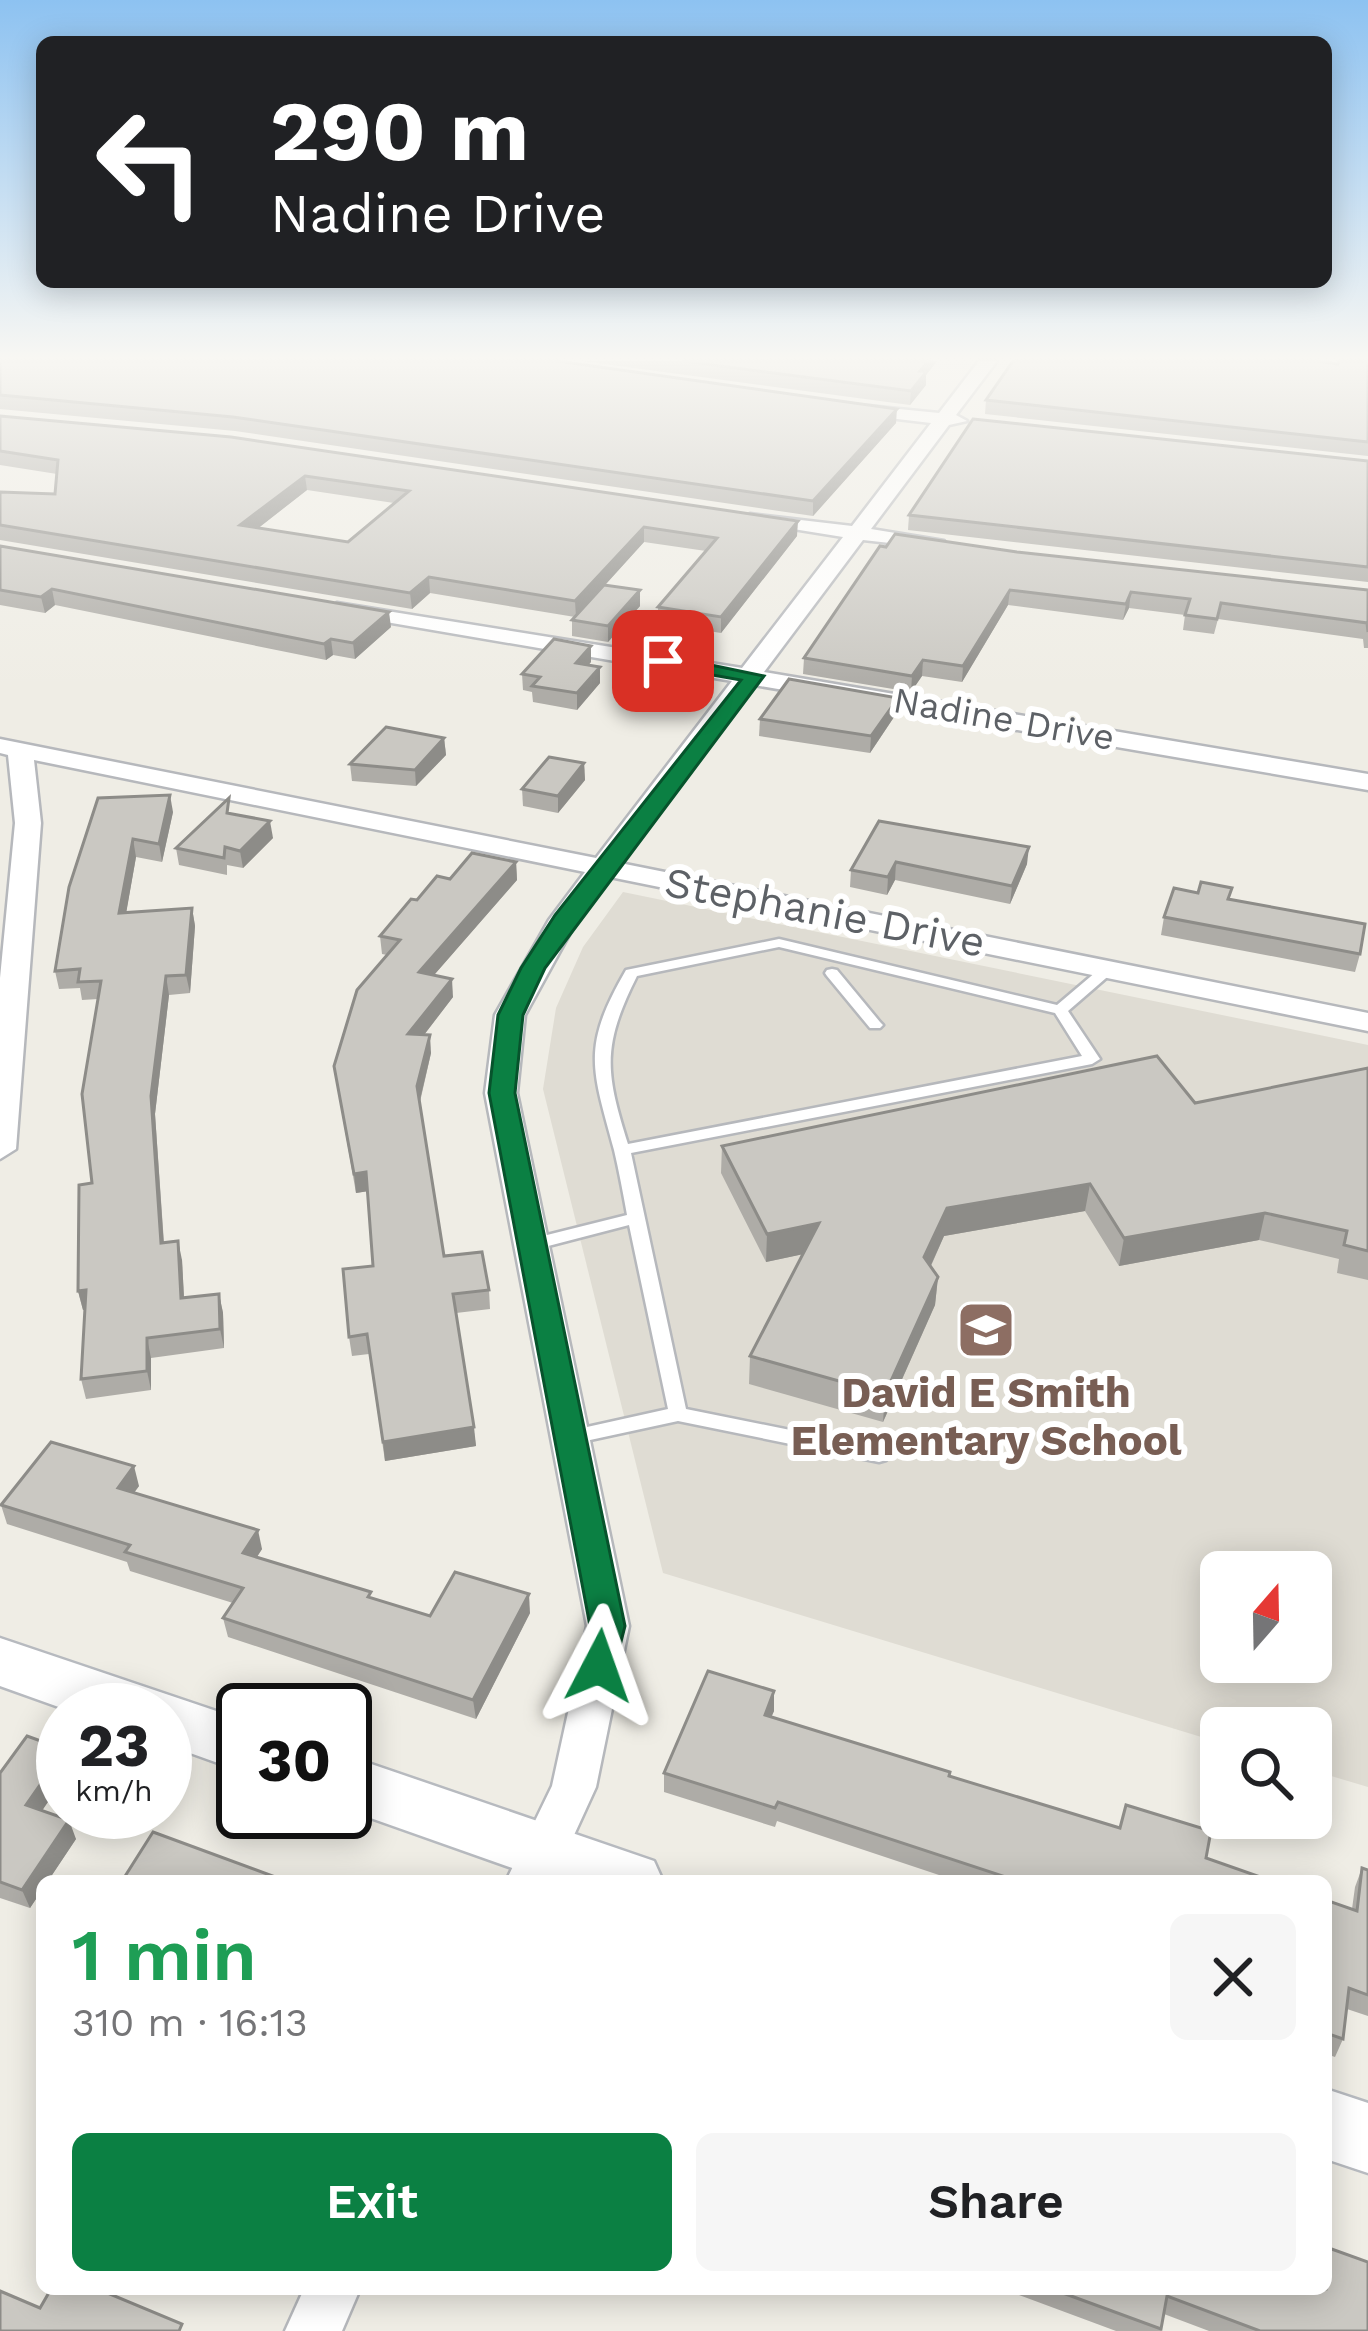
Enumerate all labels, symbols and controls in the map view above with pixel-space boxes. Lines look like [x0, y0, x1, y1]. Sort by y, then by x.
text: 290 m [270, 82, 529, 180]
icon: left [72, 84, 228, 240]
text: Nadine Drive [270, 182, 605, 245]
pin [612, 610, 714, 712]
icon: arrive [630, 628, 696, 694]
street label: Nadine Drive [890, 679, 1118, 759]
street label: Stephanie Drive [661, 857, 989, 967]
school or university icon: David E Smith Elementary School [955, 1299, 1017, 1361]
place label: David E Smith Elementary School [790, 1368, 1182, 1465]
north arrow [1200, 1551, 1332, 1683]
map controls [1200, 1551, 1332, 1839]
position arrow [536, 1603, 662, 1729]
speed limit sign: 30 [216, 1683, 372, 1839]
button: search [1200, 1707, 1332, 1839]
text: 23 [78, 1710, 150, 1781]
text: km/h [75, 1773, 153, 1808]
text: 1 min [72, 1913, 257, 1997]
button: close [1170, 1914, 1296, 2040]
text: 310 m · 16:13 [72, 2000, 308, 2045]
button: Exit [72, 2133, 672, 2271]
button: Share [696, 2133, 1296, 2271]

